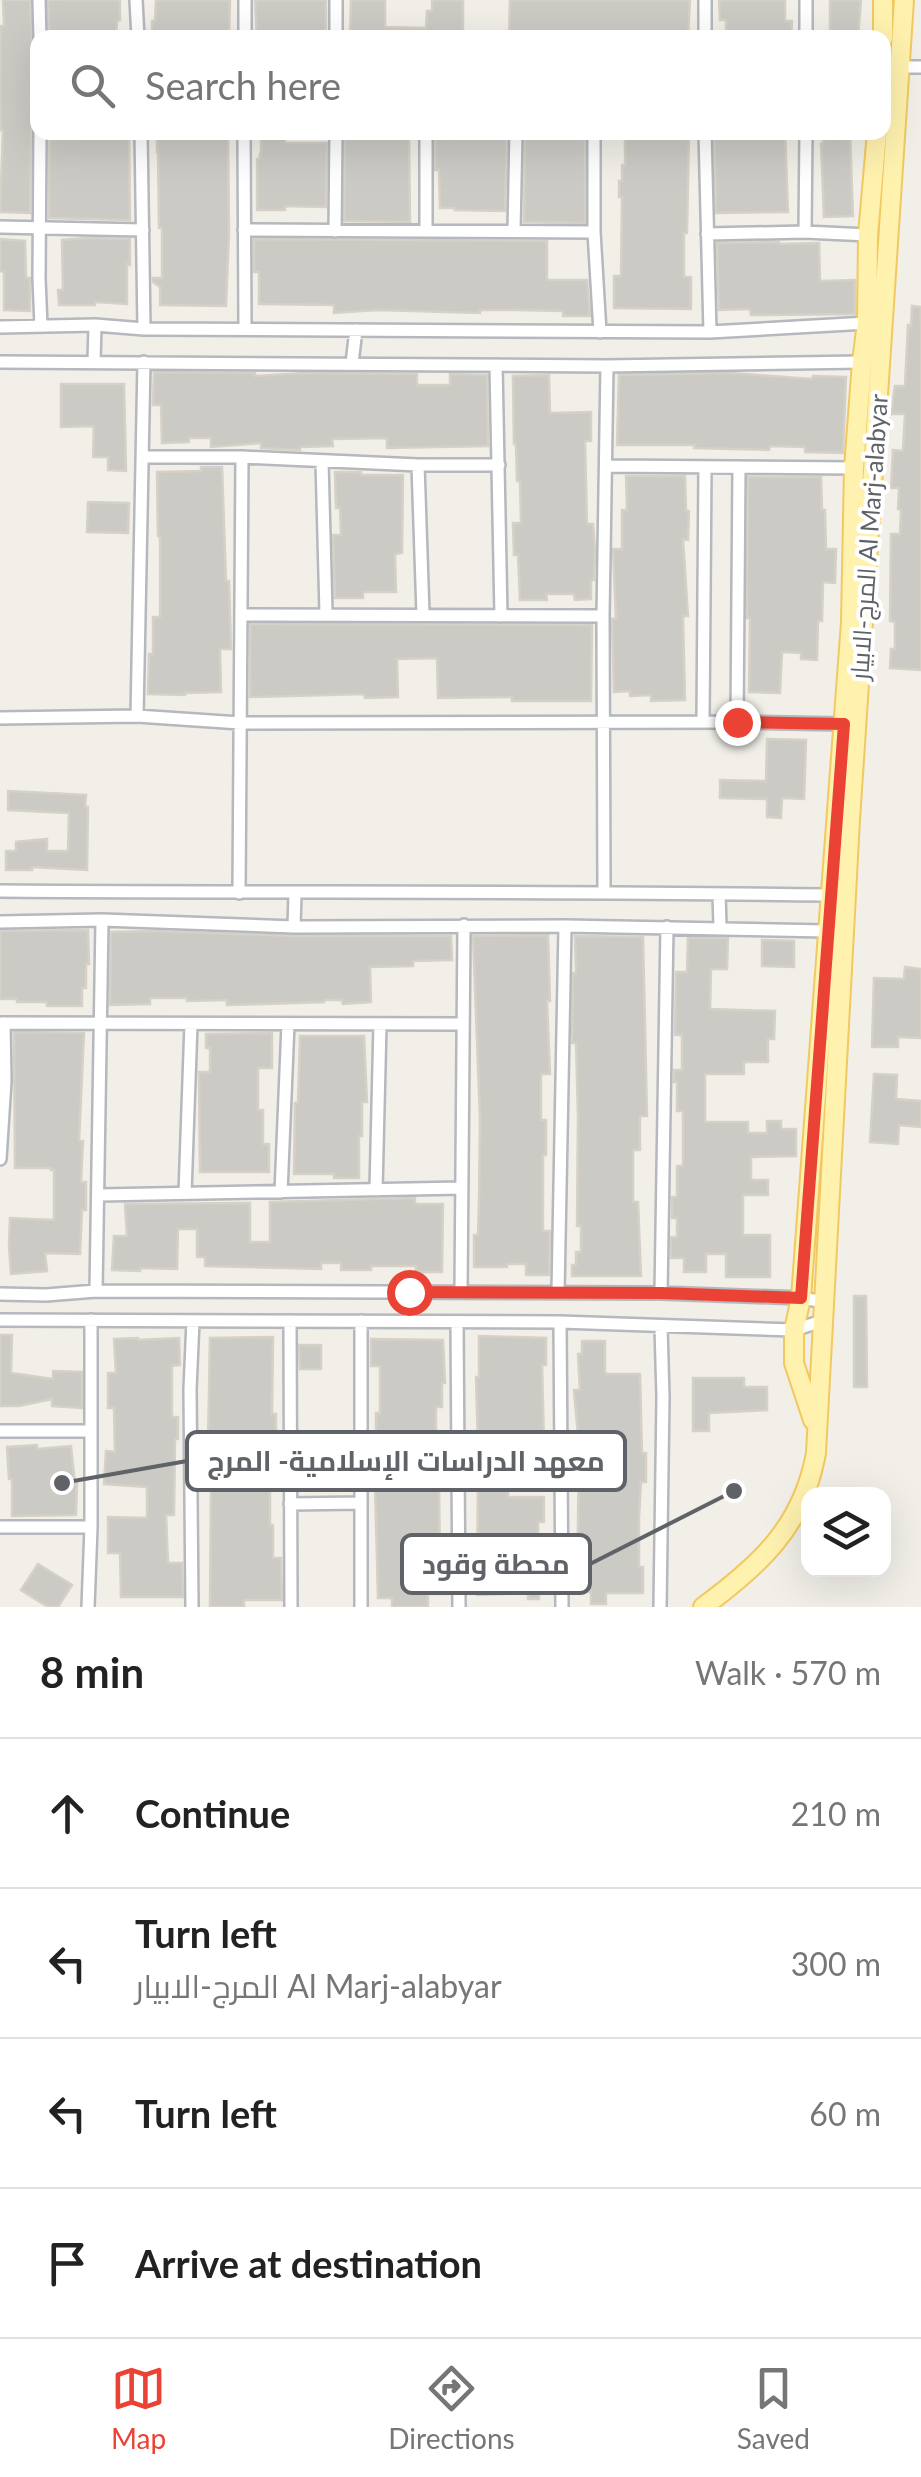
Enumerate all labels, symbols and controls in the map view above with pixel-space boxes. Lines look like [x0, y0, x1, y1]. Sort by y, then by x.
search box [30, 30, 891, 140]
icon: search [65, 58, 120, 113]
text: Search here [145, 62, 341, 108]
street label: المرج-الابيار Al Marj-alabyar [843, 393, 896, 683]
route end [715, 700, 761, 746]
route start [387, 1270, 433, 1316]
callout: معهد الدراسات الإسلامية- المرج [187, 1432, 625, 1490]
text: معهد الدراسات الإسلامية- المرج [207, 1443, 605, 1480]
map controls [801, 1487, 891, 1577]
button: layers [801, 1487, 891, 1577]
callout: محطة وقود [402, 1535, 590, 1593]
text: محطة وقود [422, 1546, 570, 1581]
text: 8 min [40, 1647, 144, 1697]
text: Walk · 570 m [695, 1653, 881, 1692]
icon: ahead [40, 1786, 95, 1841]
text: Continue [135, 1790, 290, 1836]
text: 210 m [791, 1794, 881, 1833]
text: Turn left [135, 1910, 277, 1956]
icon: left [40, 1936, 95, 1991]
text: 300 m [791, 1944, 881, 1983]
text: المرج-الابيار Al Marj-alabyar [135, 1966, 502, 2005]
icon: left [40, 2086, 95, 2141]
text: Turn left [135, 2090, 277, 2136]
text: 60 m [809, 2094, 881, 2133]
icon: arrive [40, 2236, 95, 2291]
text: Arrive at destination [135, 2240, 482, 2286]
tab: Map [111, 2361, 166, 2455]
tab: Directions [388, 2361, 515, 2455]
tab: Saved [737, 2361, 810, 2455]

